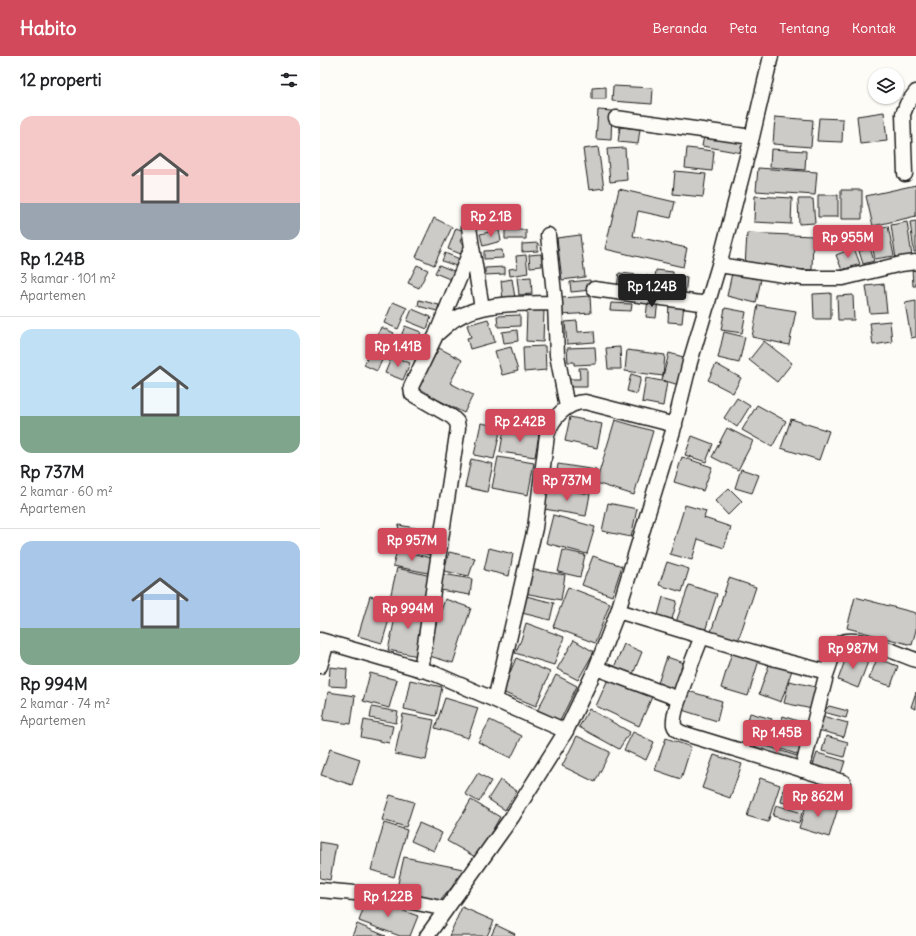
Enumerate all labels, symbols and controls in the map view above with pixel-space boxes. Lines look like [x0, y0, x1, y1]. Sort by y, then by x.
text: Habito [20, 16, 76, 40]
text: Beranda [653, 19, 707, 37]
text: Peta [729, 19, 757, 37]
text: Tentang [779, 19, 830, 37]
text: Kontak [852, 19, 896, 37]
map controls [868, 68, 904, 104]
button: layers [868, 68, 904, 104]
text: 12 properti [20, 69, 101, 91]
icon: filters [278, 69, 300, 91]
icon: home [124, 142, 196, 214]
pin: Rp 2.1B [454, 204, 528, 238]
text: Rp 2.1B [470, 208, 512, 225]
pin: Rp 955M [811, 225, 885, 259]
text: Rp 955M [822, 229, 874, 246]
text: Rp 1.24B [20, 248, 85, 270]
text: 3 kamar · 101 m² [20, 270, 116, 287]
pin: Rp 1.24B [611, 274, 693, 308]
text: Rp 1.24B [627, 278, 677, 295]
text: Apartemen [20, 287, 86, 304]
pin: Rp 1.41B [357, 334, 439, 368]
text: Rp 1.41B [374, 338, 422, 355]
icon: home [124, 355, 196, 427]
pin: Rp 2.42B [479, 409, 561, 443]
text: Rp 2.42B [494, 413, 546, 430]
text: Rp 737M [20, 461, 85, 483]
pin: Rp 737M [530, 468, 604, 502]
text: Rp 737M [542, 472, 592, 489]
text: 2 kamar · 60 m² [20, 483, 113, 500]
text: Apartemen [20, 500, 86, 517]
pin: Rp 957M [375, 528, 449, 562]
text: Rp 957M [387, 532, 437, 549]
icon: home [124, 567, 196, 639]
pin: Rp 994M [371, 596, 445, 630]
text: Rp 994M [382, 600, 434, 617]
pin: Rp 987M [816, 636, 890, 670]
text: Rp 987M [828, 640, 878, 657]
text: Rp 994M [20, 673, 88, 695]
text: 2 kamar · 74 m² [20, 695, 110, 712]
text: Apartemen [20, 712, 86, 729]
pin: Rp 1.45B [736, 720, 818, 754]
text: Rp 1.45B [752, 724, 802, 741]
pin: Rp 862M [781, 784, 855, 818]
text: Rp 862M [792, 788, 844, 805]
pin: Rp 1.22B [347, 884, 429, 918]
text: Rp 1.22B [363, 888, 413, 905]

